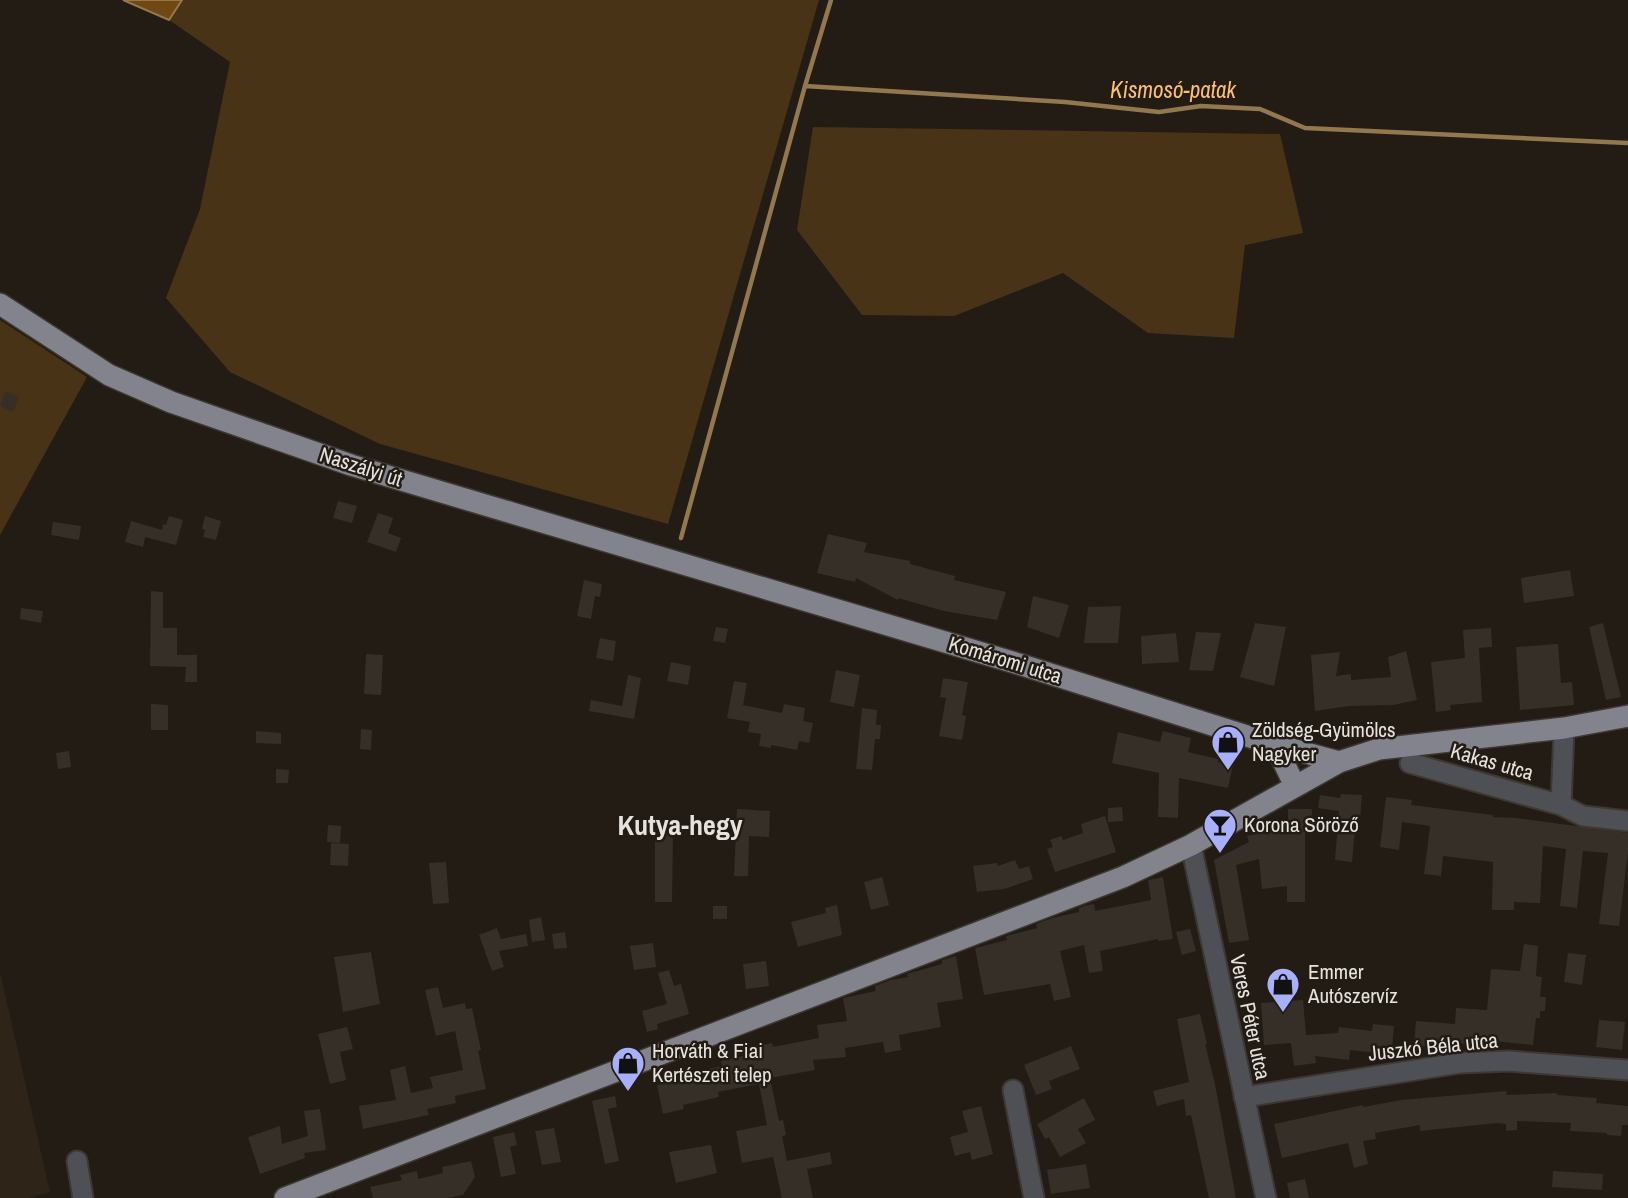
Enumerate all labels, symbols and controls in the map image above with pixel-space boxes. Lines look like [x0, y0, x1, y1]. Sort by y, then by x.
water label: Kismosó-patak [1110, 74, 1237, 105]
street label: Naszályi út [316, 440, 406, 494]
street label: Komáromi utca [945, 629, 1066, 691]
place label: Zöldség-Gyümölcs Nagyker [1252, 715, 1396, 768]
shop icon: Zöldség-Gyümölcs Nagyker [1209, 723, 1247, 772]
street label: Kakas utca [1447, 736, 1537, 787]
district label: Kutya-hegy [617, 806, 743, 844]
bar icon: Korona Söröző [1201, 806, 1239, 855]
place label: Korona Söröző [1244, 810, 1359, 839]
street label: Veres Péter utca [1223, 952, 1278, 1083]
place label: Emmer Autószervíz [1307, 957, 1398, 1010]
shop icon: Emmer Autószervíz [1264, 965, 1302, 1014]
street label: Juszkó Béla utca [1367, 1025, 1500, 1068]
place label: Horváth & Fiai Kertészeti telep [652, 1036, 772, 1089]
shop icon: Horváth & Fiai Kertészeti telep [609, 1044, 647, 1093]

